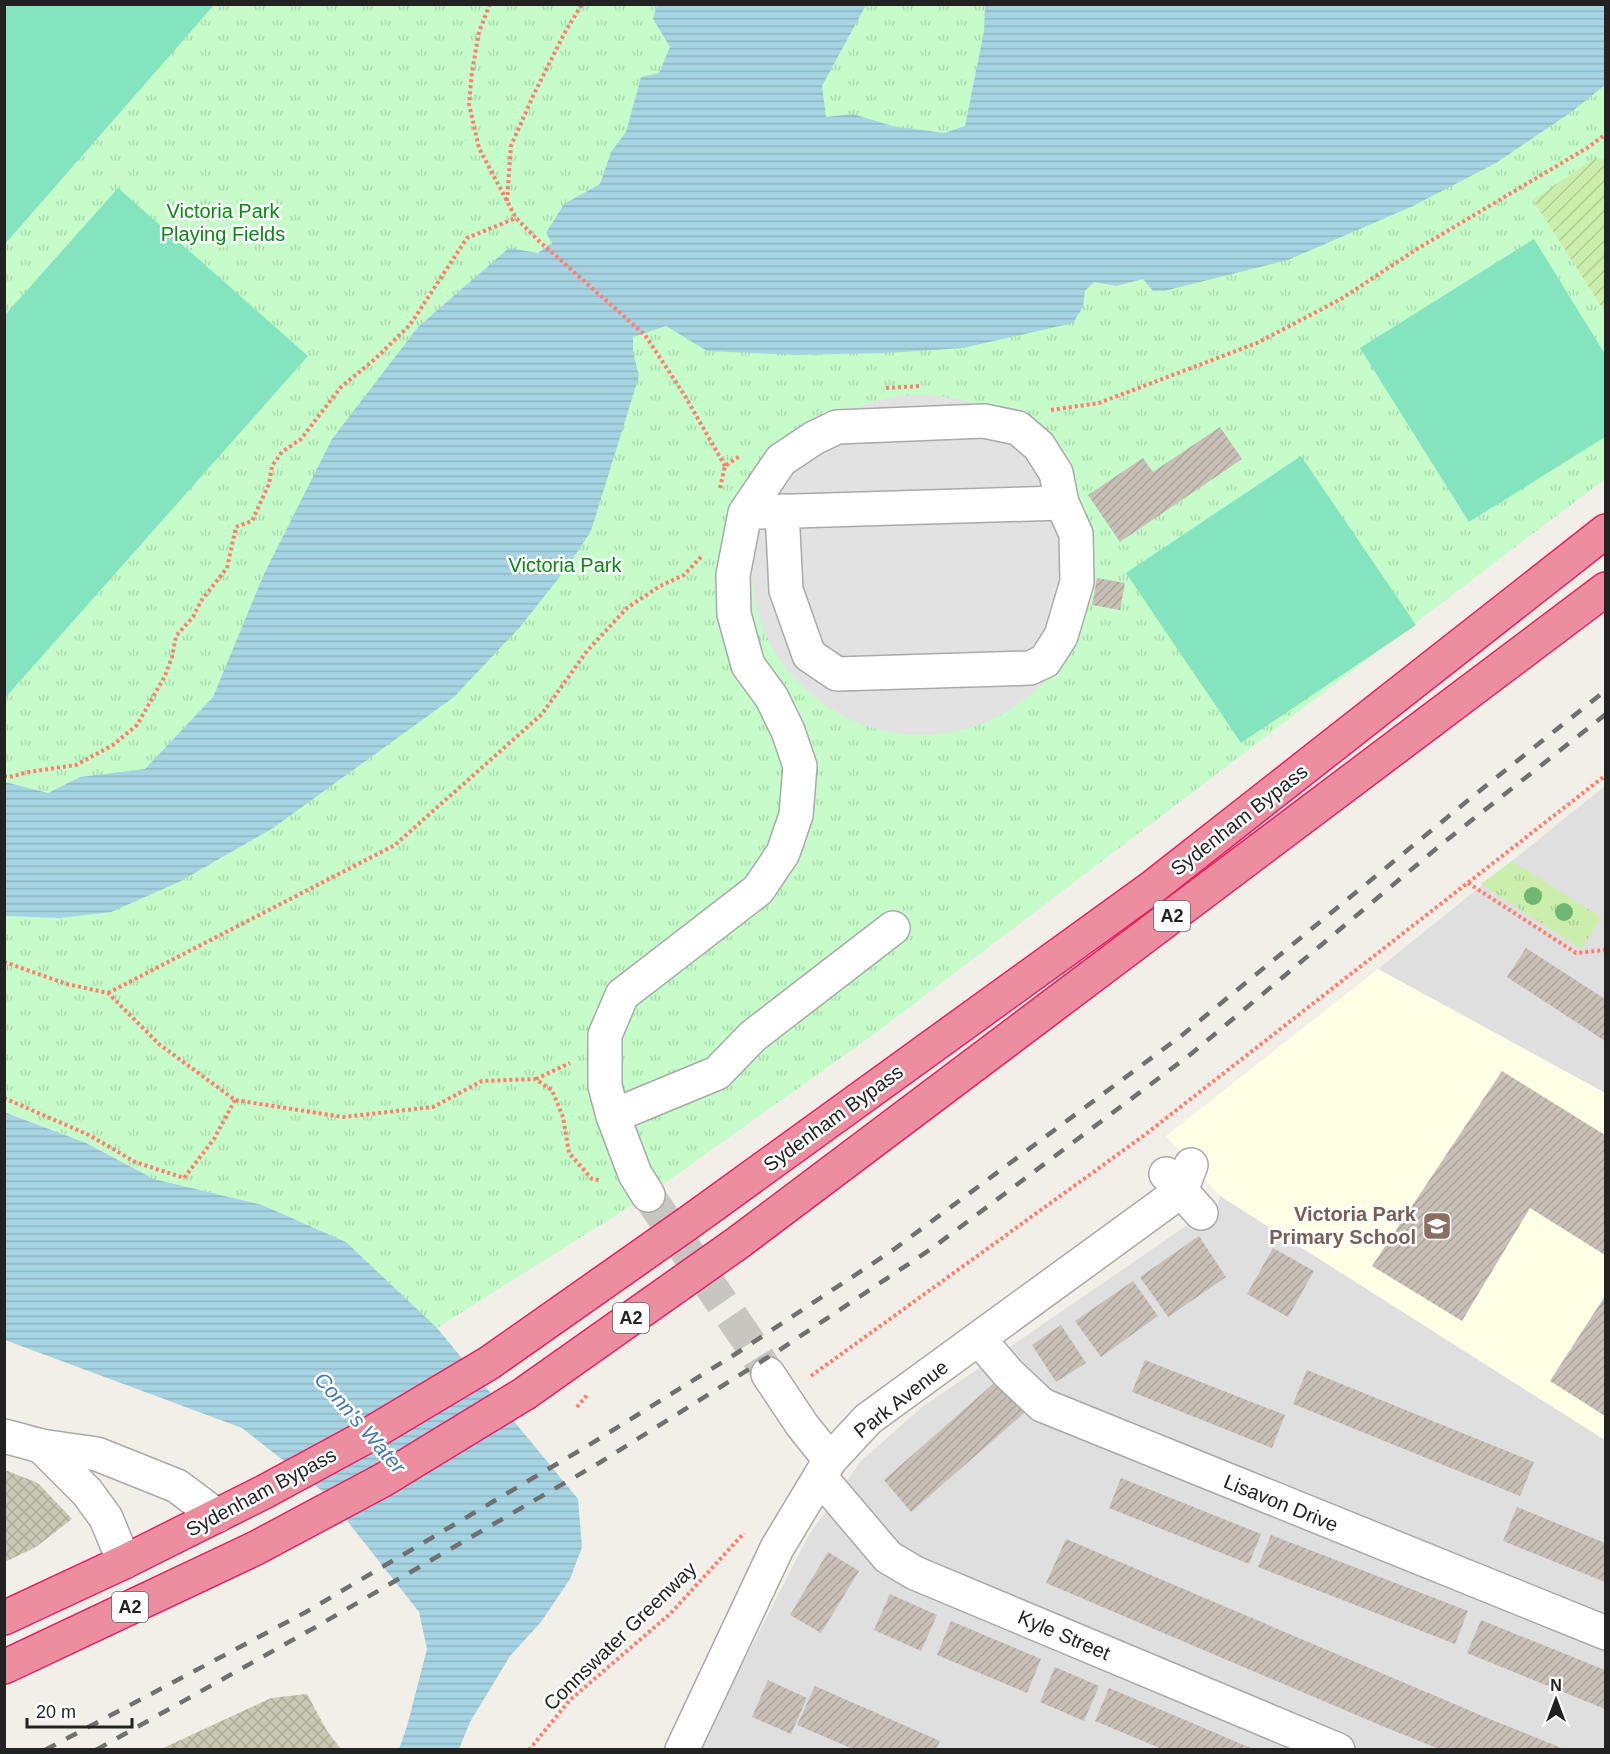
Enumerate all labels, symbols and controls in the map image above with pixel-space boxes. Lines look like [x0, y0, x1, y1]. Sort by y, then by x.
park label: Victoria Park Playing Fields [161, 200, 285, 245]
park label: Victoria Park [508, 554, 623, 576]
street label: Sydenham Bypass [1167, 760, 1311, 880]
road number: A2 [1154, 901, 1190, 931]
street label: Sydenham Bypass [759, 1060, 907, 1176]
place label: Victoria Park Primary School [1269, 1203, 1417, 1248]
school or university icon: Victoria Park Primary School [1421, 1210, 1453, 1242]
road number: A2 [613, 1303, 649, 1333]
street label: Park Avenue [850, 1356, 952, 1442]
water label: Conn's Water [310, 1368, 411, 1479]
street label: Sydenham Bypass [182, 1443, 340, 1541]
street label: Lisavon Drive [1221, 1470, 1341, 1536]
street label: Connswater Greenway [539, 1557, 701, 1715]
road number: A2 [112, 1592, 148, 1622]
street label: Kyle Street [1015, 1606, 1114, 1664]
north arrow [1526, 1670, 1586, 1730]
text: N [1550, 1677, 1562, 1694]
scale bar [27, 1691, 132, 1729]
text: 20 m [36, 1702, 76, 1722]

